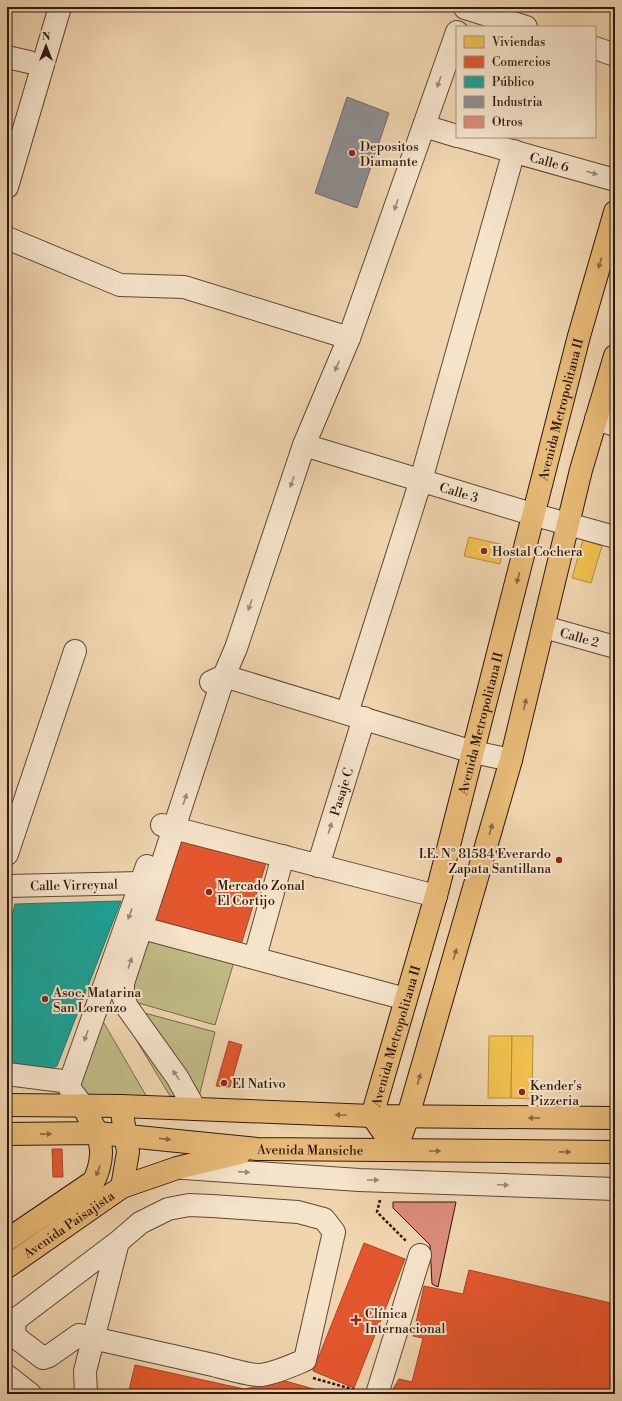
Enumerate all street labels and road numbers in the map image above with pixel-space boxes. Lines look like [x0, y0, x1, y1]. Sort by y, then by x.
street label: Calle 6 [528, 149, 571, 176]
street label: Avenida Metropolitana II [535, 337, 587, 483]
street label: Calle 3 [437, 480, 480, 506]
street label: Calle 2 [558, 625, 601, 651]
street label: Avenida Metropolitana II [455, 651, 507, 797]
street label: Pasaje C [327, 766, 357, 818]
street label: Calle Virreynal [30, 877, 118, 894]
street label: Avenida Metropolitana II [368, 964, 424, 1110]
street label: Avenida Mansiche [256, 1142, 364, 1159]
street label: Avenida Paisajista [20, 1188, 118, 1263]

